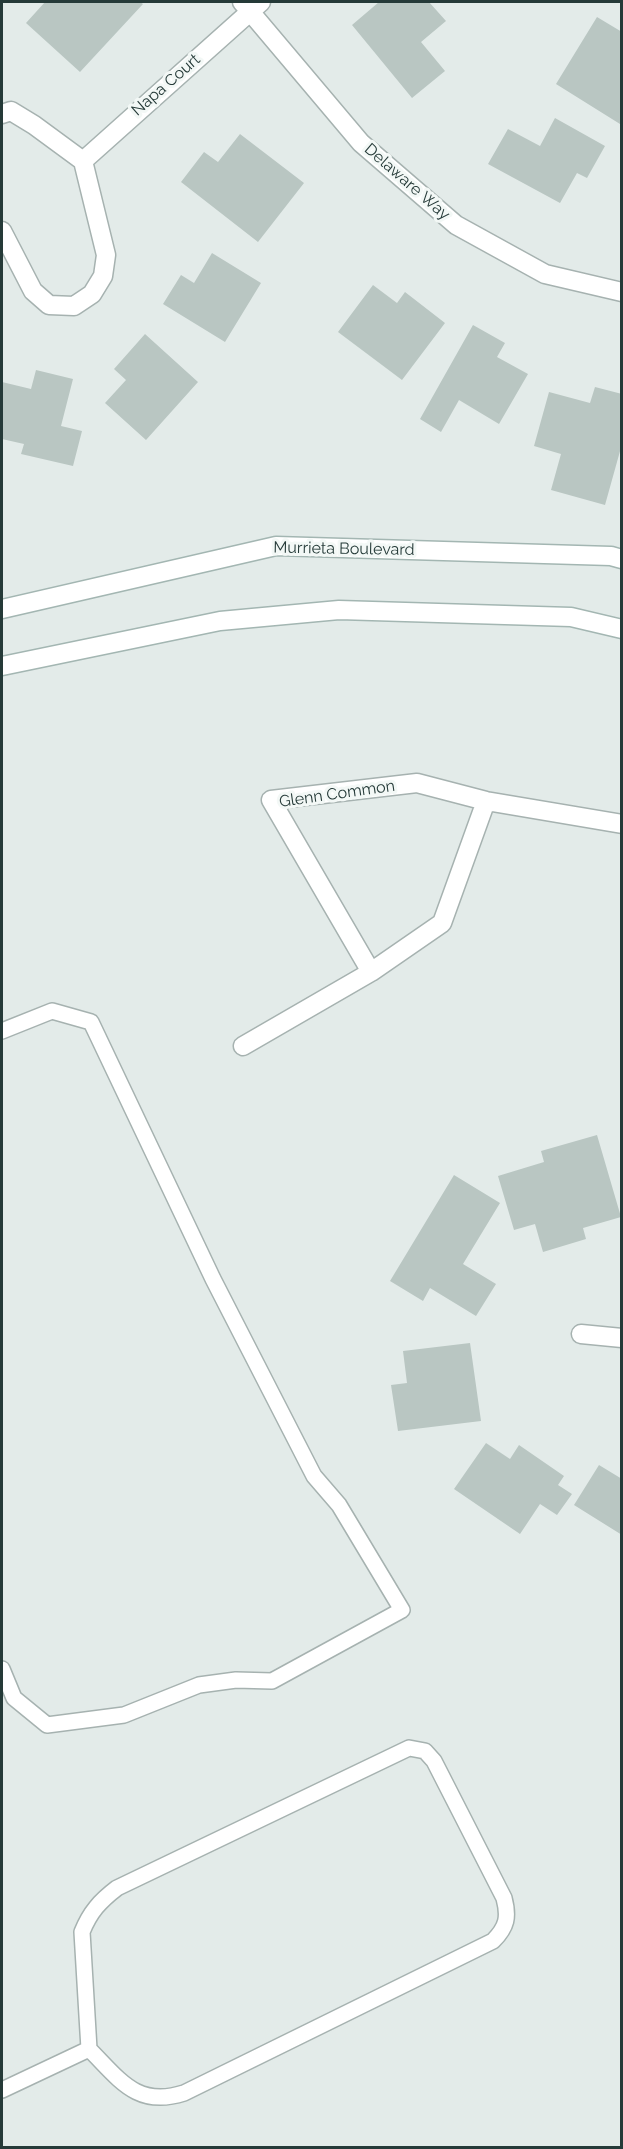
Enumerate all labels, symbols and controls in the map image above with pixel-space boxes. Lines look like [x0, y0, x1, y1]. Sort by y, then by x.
street label: Napa Court [128, 50, 204, 120]
street label: Delaware Way [360, 140, 454, 224]
street label: Murrieta Boulevard [273, 538, 415, 560]
street label: Glenn Common [278, 776, 396, 812]

